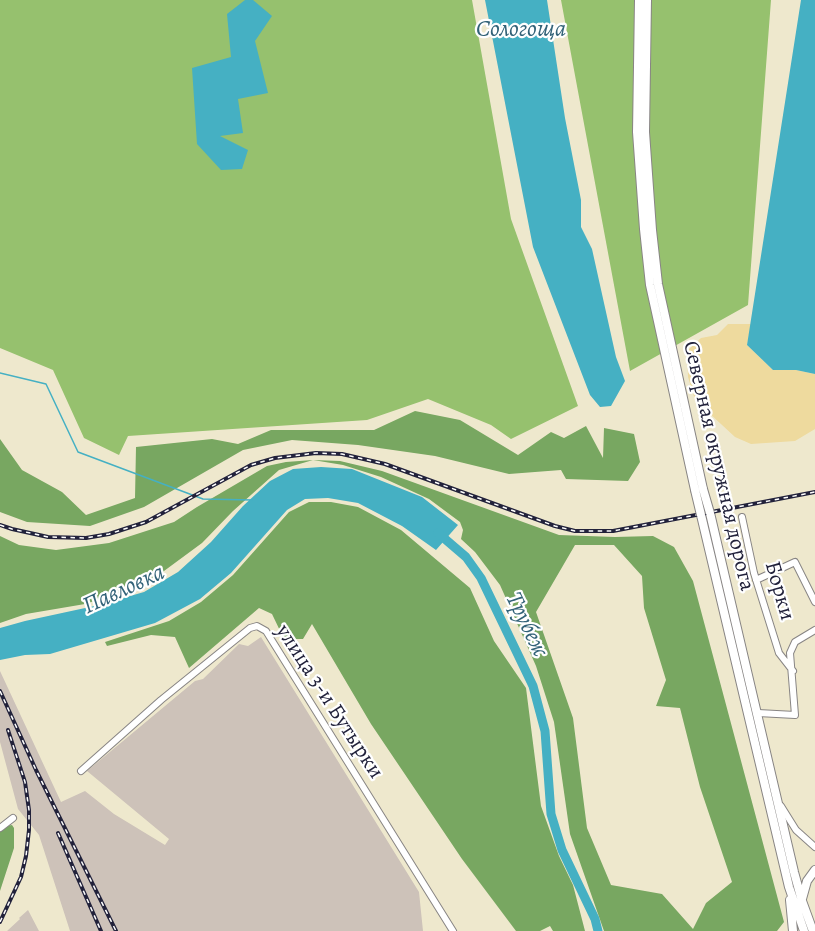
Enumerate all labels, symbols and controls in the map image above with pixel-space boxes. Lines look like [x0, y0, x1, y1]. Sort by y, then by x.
water label: Сологоща [476, 16, 566, 44]
street label: Северная окружная дорога [676, 339, 760, 593]
water label: Павловка [78, 558, 170, 622]
street label: Борки [758, 558, 800, 624]
water label: Трубеж [498, 588, 554, 662]
street label: улица 3-и Бутырки [269, 620, 389, 784]

